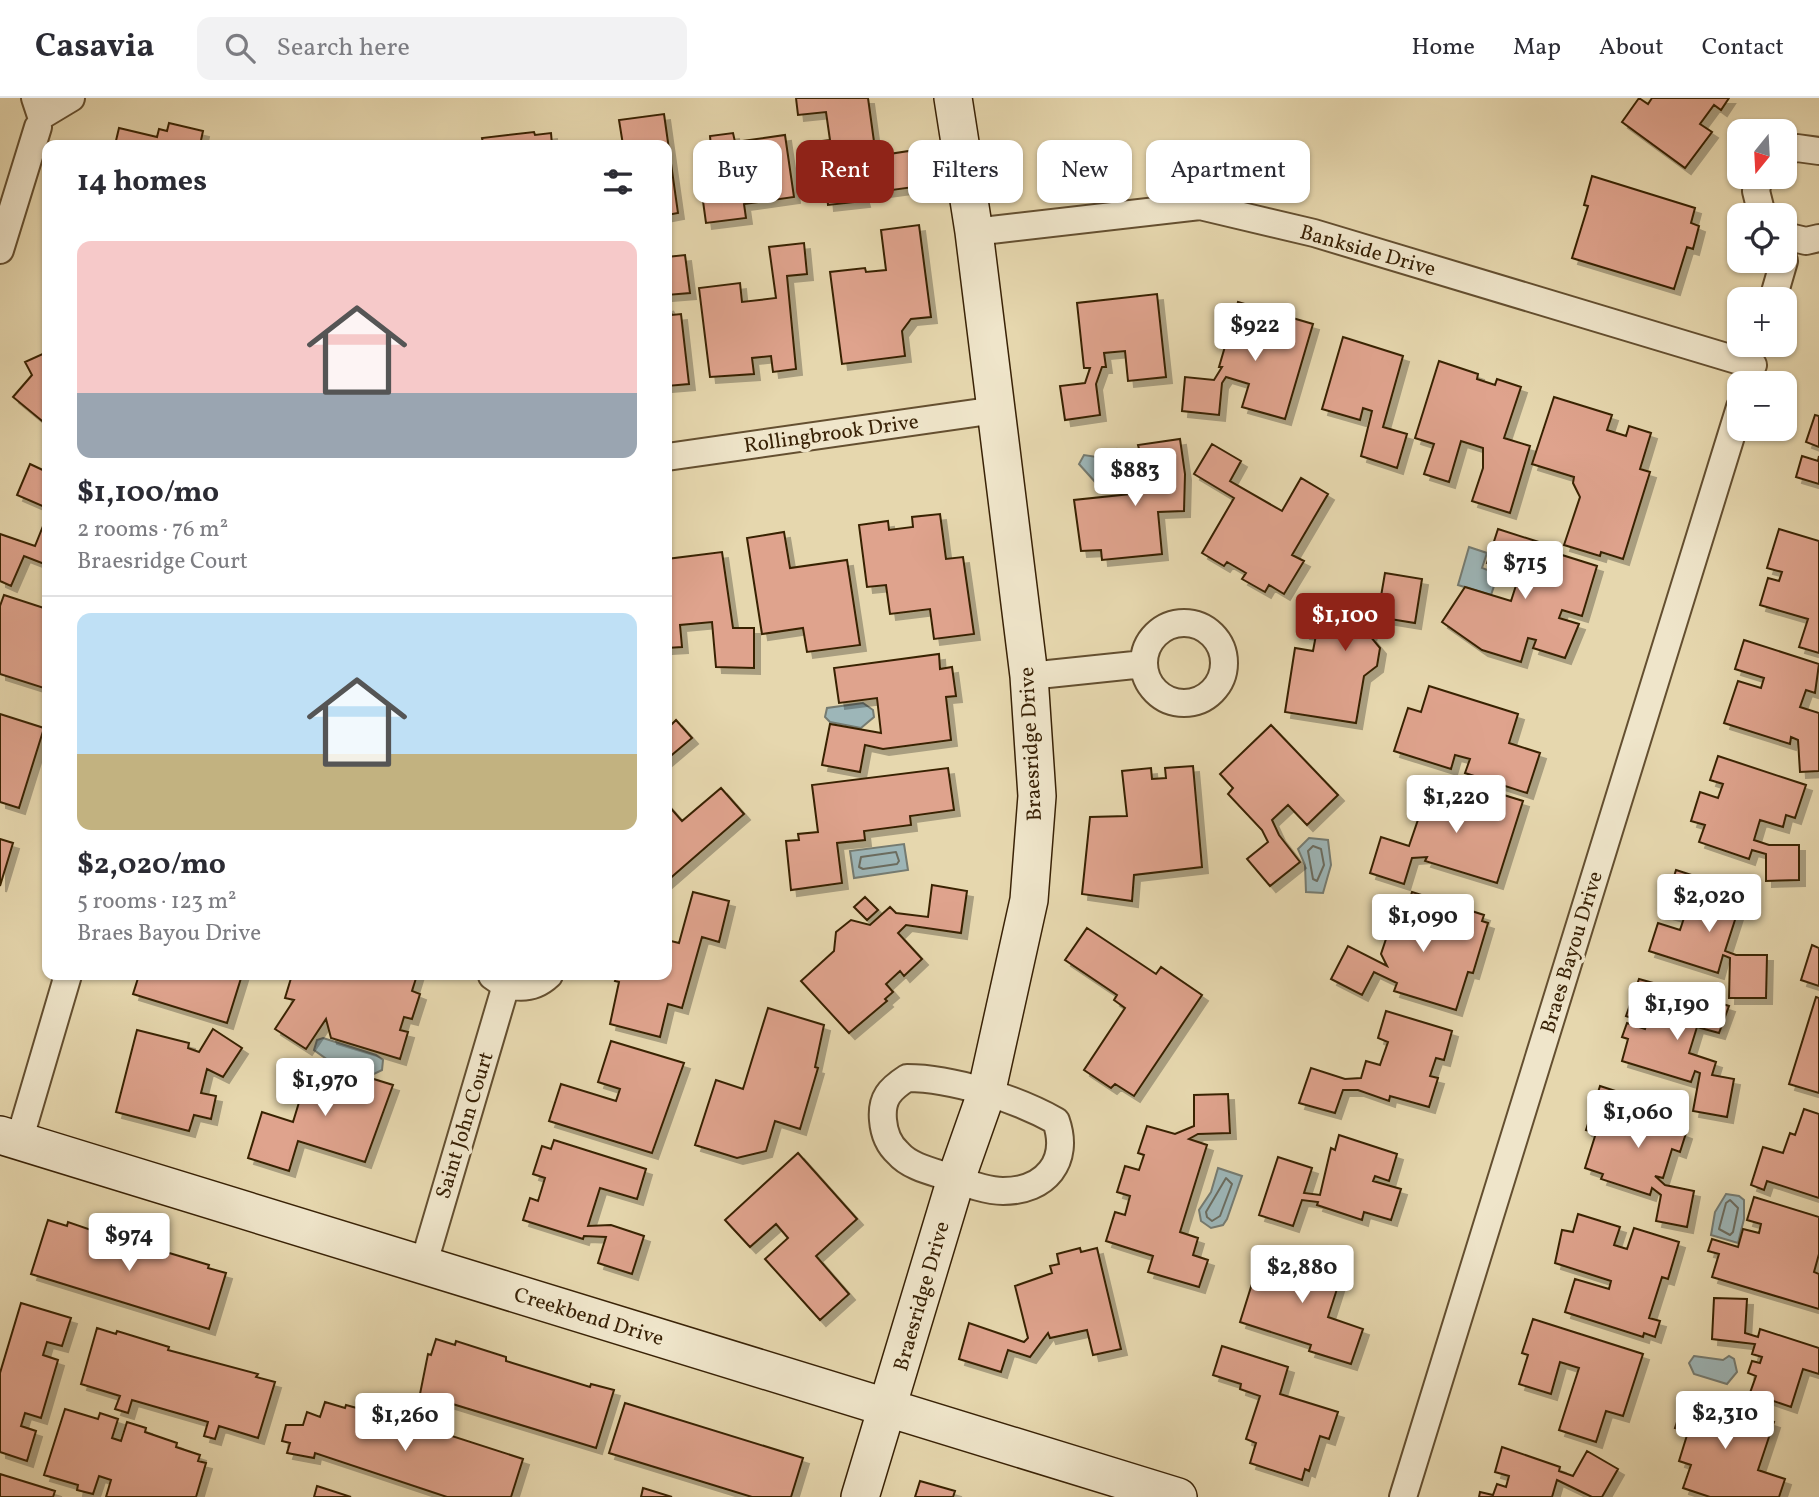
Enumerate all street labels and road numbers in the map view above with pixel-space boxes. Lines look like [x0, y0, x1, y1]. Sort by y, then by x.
street label: Bankside Drive [1296, 218, 1439, 285]
street label: Rollingbrook Drive [742, 408, 921, 461]
street label: Braesridge Drive [1013, 666, 1050, 822]
street label: Braes Bayou Drive [1534, 868, 1611, 1037]
street label: Saint John Court [429, 1048, 502, 1203]
street label: Braesridge Drive [887, 1218, 958, 1375]
street label: Creekbend Drive [510, 1281, 667, 1354]

